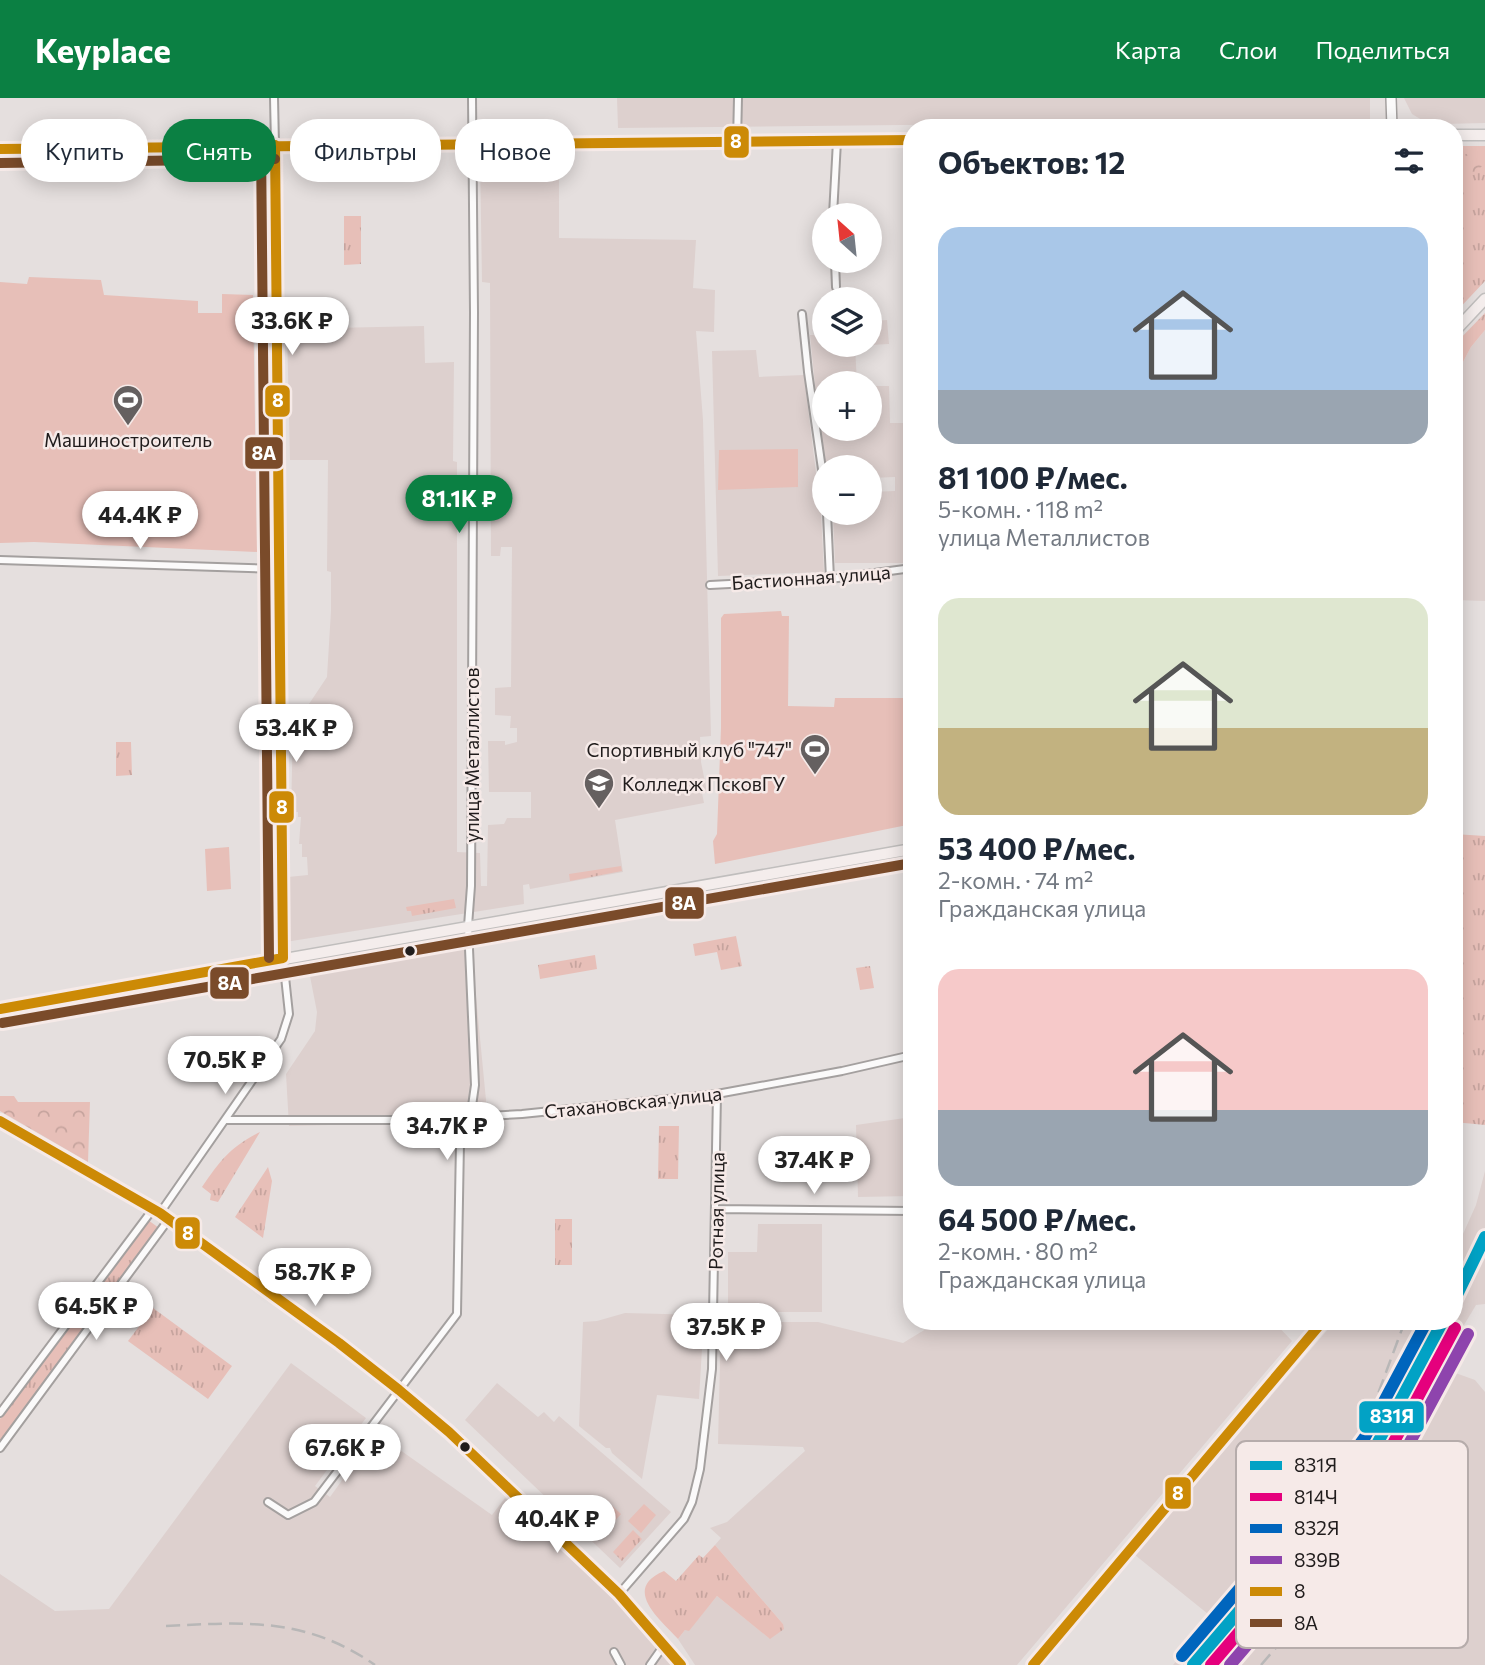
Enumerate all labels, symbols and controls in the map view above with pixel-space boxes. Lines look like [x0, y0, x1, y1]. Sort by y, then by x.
text: Keyplace [35, 29, 171, 70]
text: Карта [1115, 35, 1181, 64]
text: Слои [1219, 35, 1277, 64]
text: Поделиться [1315, 35, 1450, 64]
chip: Купить [21, 119, 148, 182]
chip: Снять [162, 119, 276, 182]
chip: Фильтры [290, 119, 441, 182]
chip: Новое [455, 119, 575, 182]
line badge: 8 [723, 125, 750, 159]
text: 8 [730, 129, 742, 152]
icon: filters [1390, 142, 1428, 180]
text: Объектов: 12 [938, 143, 1125, 180]
north arrow [812, 203, 882, 273]
map controls [812, 203, 882, 525]
icon: home [1120, 272, 1246, 398]
button: layers [812, 287, 882, 357]
pin: 33.6K ₽ [227, 298, 357, 357]
text: 33.6K ₽ [251, 306, 333, 334]
button: + [812, 371, 882, 441]
sports icon: Машиностроитель [111, 383, 145, 427]
line badge: 8 [264, 384, 291, 418]
text: 8 [272, 388, 284, 411]
place label: Машиностроитель [44, 428, 212, 451]
line badge: 8А [244, 436, 284, 470]
text: 8А [252, 441, 277, 464]
button: − [812, 455, 882, 525]
text: 81 100 ₽/мес. [938, 458, 1128, 495]
pin: 81.1K ₽ [394, 476, 524, 535]
text: 81.1K ₽ [421, 484, 497, 512]
pin: 44.4K ₽ [75, 491, 205, 551]
text: 5-комн. · 118 m² [938, 495, 1103, 523]
text: 44.4K ₽ [98, 500, 182, 528]
text: улица Металлистов [938, 523, 1150, 551]
street label: Бастионная улица [731, 560, 891, 594]
icon: home [1120, 643, 1246, 769]
street label: улица Металлистов [460, 667, 483, 843]
pin: 53.4K ₽ [231, 704, 361, 764]
text: 53.4K ₽ [255, 713, 337, 741]
sports icon: Спортивный клуб "747" [798, 732, 832, 776]
place label: Спортивный клуб "747" [587, 738, 792, 761]
school or university icon: Колледж ПсковГУ [582, 766, 616, 810]
place label: Колледж ПсковГУ [622, 772, 786, 795]
line badge: 8 [268, 790, 295, 824]
text: 8 [276, 795, 288, 818]
text: 53 400 ₽/мес. [938, 829, 1135, 866]
text: 2-комн. · 74 m² [938, 866, 1093, 894]
line badge: 8А [664, 886, 705, 920]
text: 8А [672, 891, 697, 914]
text: Гражданская улица [938, 894, 1146, 922]
unlabelled marker [403, 944, 417, 958]
line badge: 8А [209, 966, 250, 1000]
text: 8А [218, 971, 243, 994]
icon: home [1120, 1014, 1246, 1140]
pin: 70.5K ₽ [160, 1037, 290, 1096]
text: 70.5K ₽ [184, 1045, 266, 1073]
street label: Стахановская улица [543, 1081, 723, 1123]
pin: 34.7K ₽ [382, 1102, 512, 1162]
text: 34.7K ₽ [406, 1111, 488, 1139]
pin: 37.4K ₽ [749, 1136, 879, 1196]
text: 37.4K ₽ [774, 1145, 854, 1173]
street label: Ротная улица [703, 1152, 729, 1270]
text: 64 500 ₽/мес. [938, 1200, 1136, 1237]
line badge: 8 [174, 1216, 201, 1250]
text: 8 [182, 1221, 194, 1244]
text: 2-комн. · 80 m² [938, 1237, 1098, 1265]
pin: 58.7K ₽ [250, 1248, 380, 1308]
text: 58.7K ₽ [274, 1257, 356, 1285]
text: Гражданская улица [938, 1265, 1146, 1293]
pin: 64.5K ₽ [31, 1282, 161, 1342]
text: 64.5K ₽ [54, 1291, 138, 1319]
pin: 37.5K ₽ [661, 1304, 791, 1363]
text: 37.5K ₽ [686, 1312, 766, 1340]
line badge: 831Я [1358, 1400, 1425, 1434]
text: 831Я [1370, 1404, 1414, 1427]
pin: 67.6K ₽ [280, 1424, 410, 1484]
text: 67.6K ₽ [305, 1433, 385, 1461]
unlabelled marker [458, 1440, 472, 1454]
legend [1236, 1441, 1468, 1648]
text: 831Я [1294, 1453, 1337, 1476]
line badge: 8 [1164, 1476, 1192, 1510]
text: 8 [1172, 1481, 1184, 1504]
text: 814Ч [1294, 1485, 1338, 1508]
pin: 40.4K ₽ [492, 1496, 622, 1555]
text: 40.4K ₽ [515, 1504, 599, 1532]
text: 832Я [1294, 1516, 1340, 1539]
text: 839В [1294, 1548, 1340, 1571]
text: 8 [1294, 1579, 1306, 1602]
text: 8А [1294, 1611, 1318, 1634]

